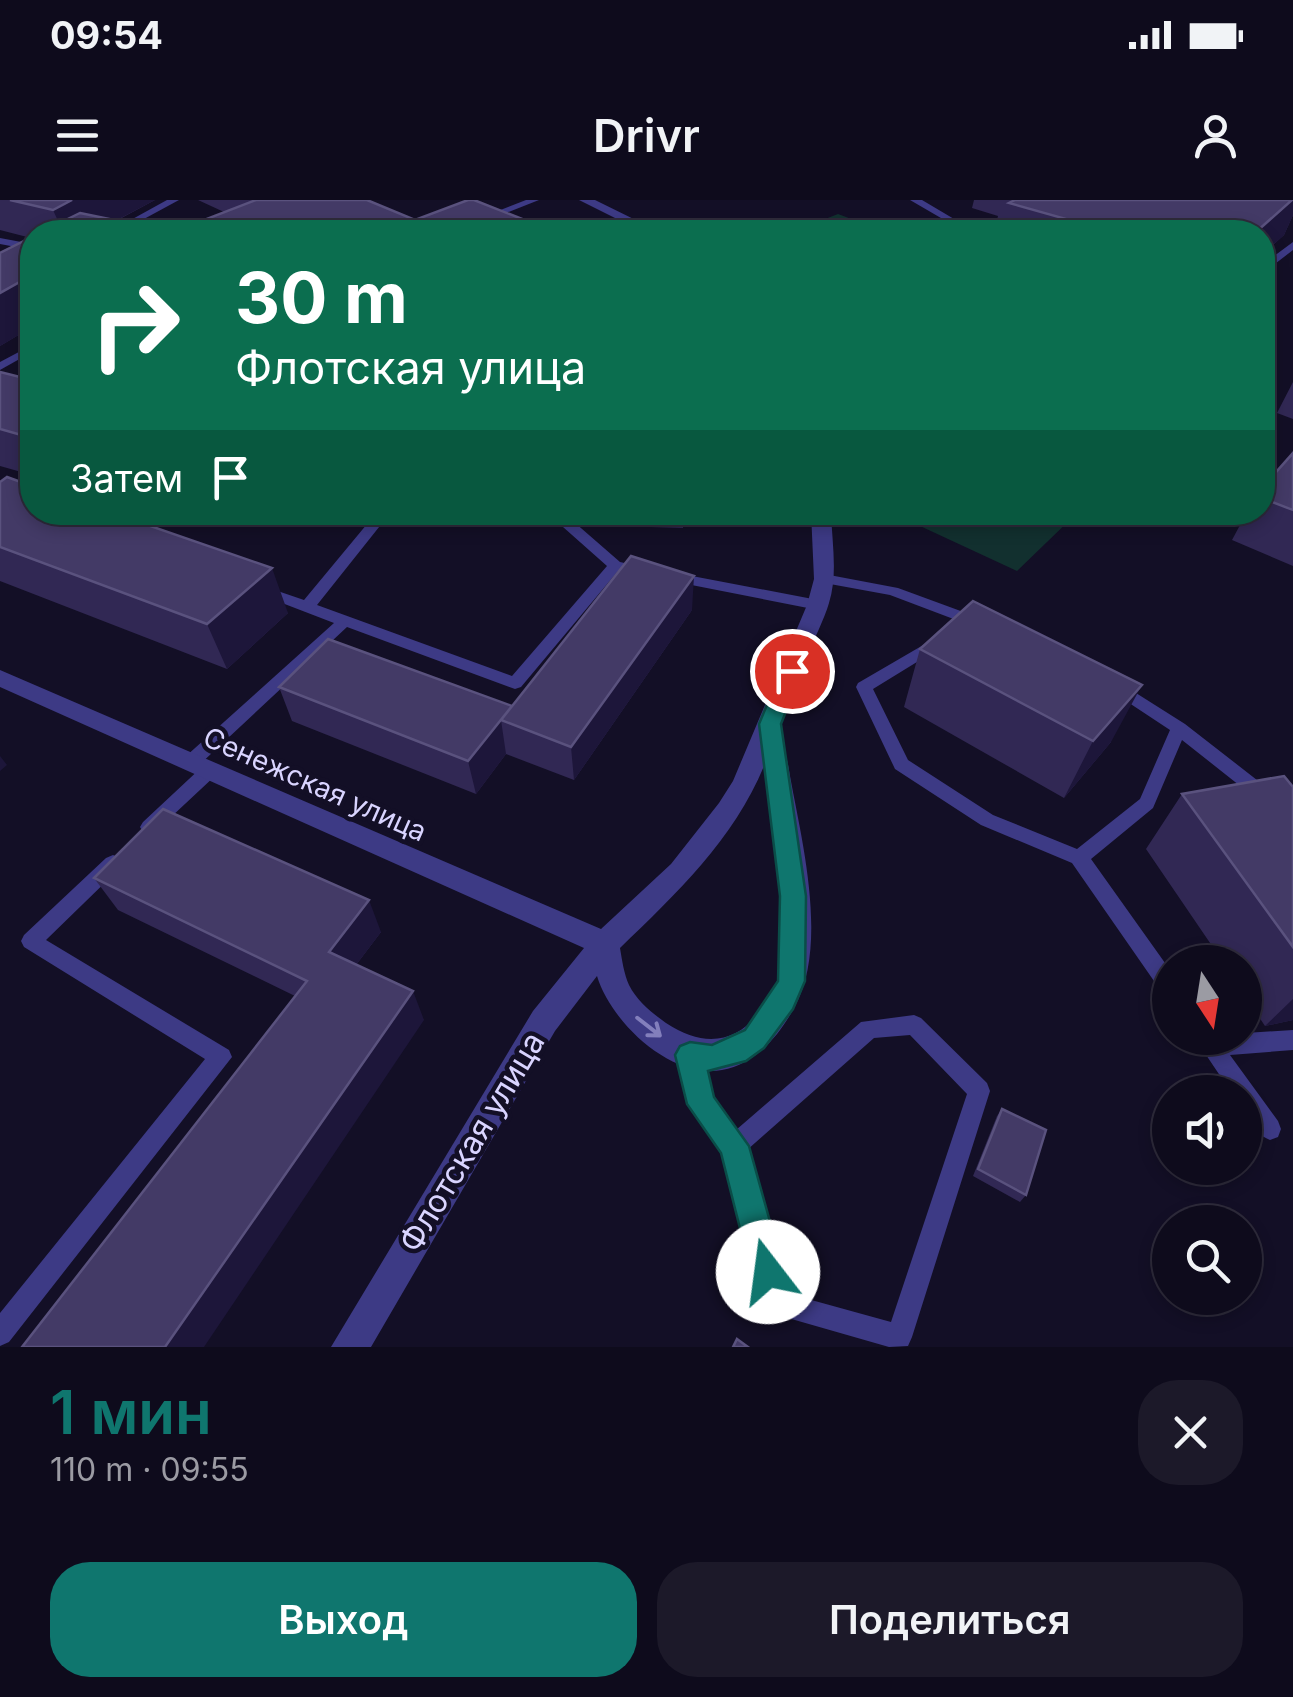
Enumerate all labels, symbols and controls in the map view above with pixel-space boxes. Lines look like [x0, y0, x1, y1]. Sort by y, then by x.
text: 09:54 [50, 12, 163, 58]
icon: menu [50, 108, 105, 163]
text: Drivr [593, 108, 700, 163]
icon: person [1188, 108, 1243, 163]
text: 30 m [235, 255, 408, 340]
icon: right [70, 260, 200, 390]
text: Флотская улица [235, 340, 586, 395]
icon: arrive [203, 450, 258, 505]
text: Затем [70, 455, 183, 501]
pin [750, 629, 835, 714]
icon: arrive [765, 644, 820, 699]
street label: Сенежская улица [198, 719, 432, 849]
north arrow [1152, 945, 1262, 1055]
map controls [1152, 945, 1262, 1315]
one-way arrow [635, 1016, 662, 1037]
street label: Флотская улица [391, 1025, 553, 1259]
button: sound [1152, 1075, 1262, 1185]
button: search [1152, 1205, 1262, 1315]
position arrow [716, 1220, 820, 1324]
text: 1 мин [50, 1376, 212, 1448]
button: close [1138, 1380, 1243, 1485]
text: 110 m · 09:55 [50, 1450, 249, 1489]
button: Выход [50, 1562, 637, 1677]
button: Поделиться [657, 1562, 1243, 1677]

